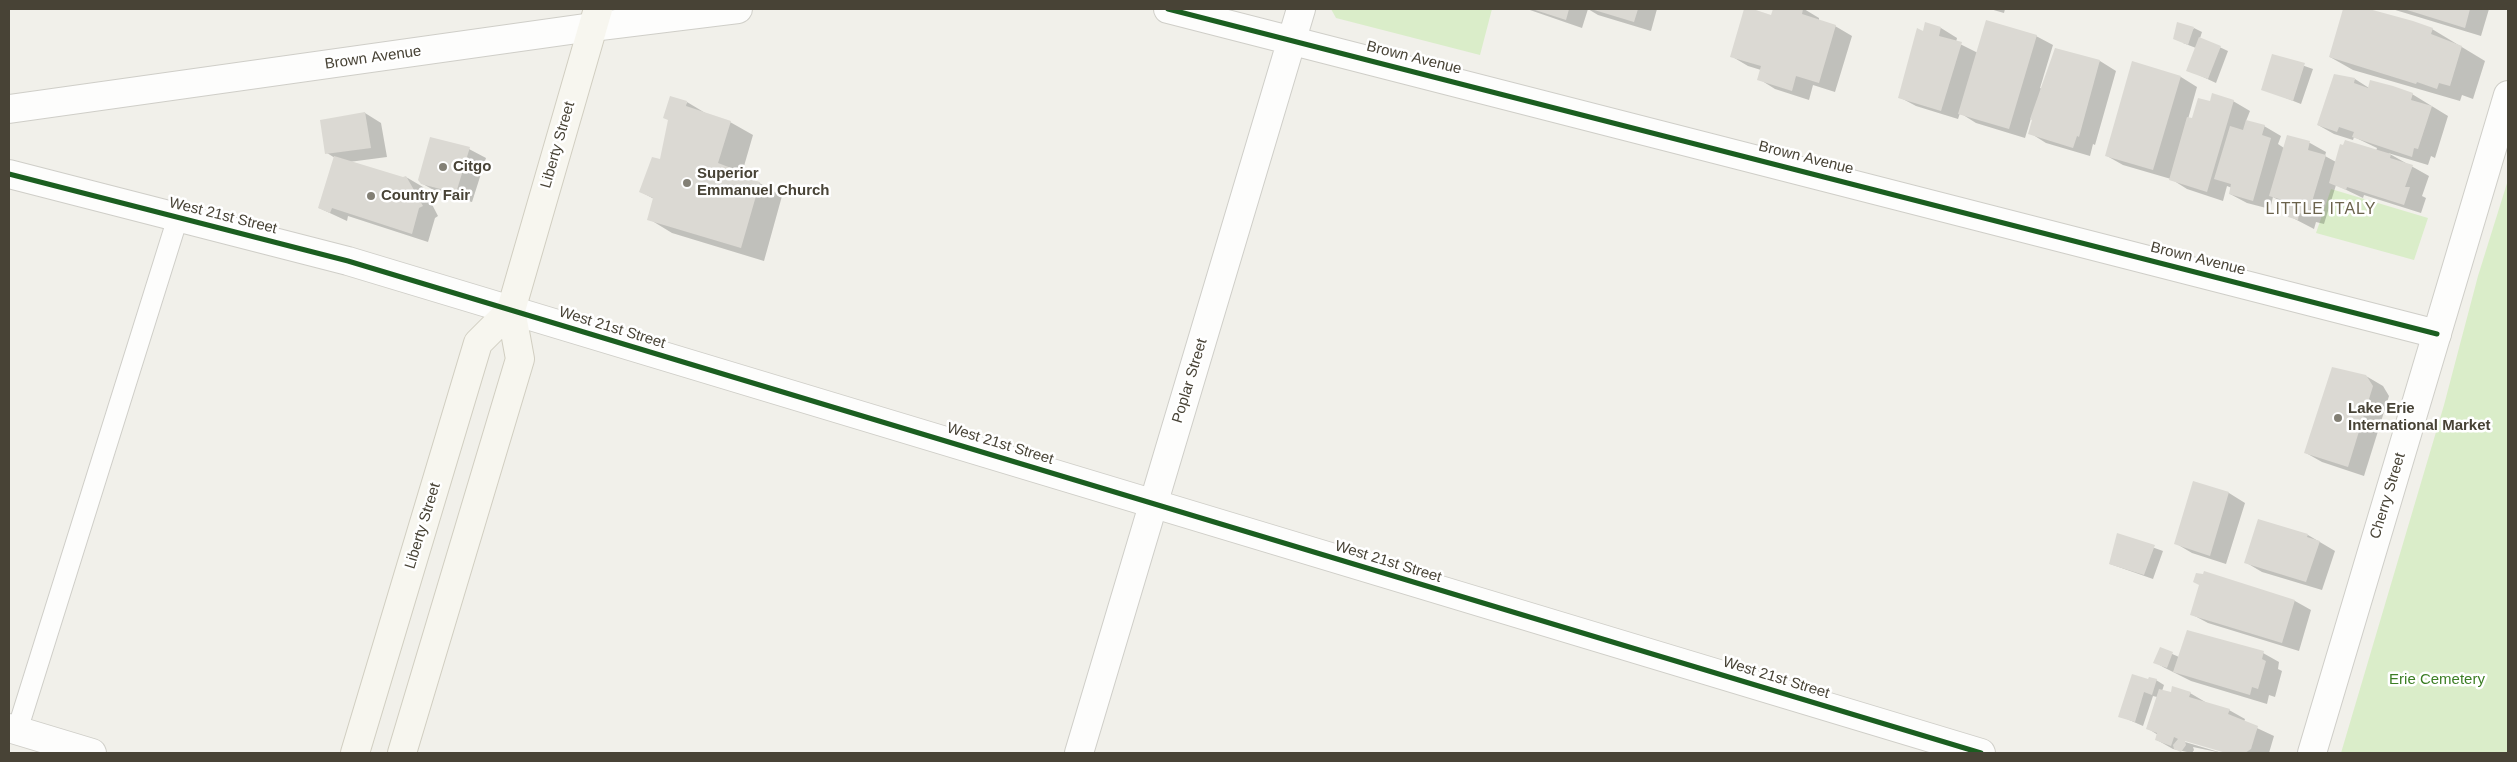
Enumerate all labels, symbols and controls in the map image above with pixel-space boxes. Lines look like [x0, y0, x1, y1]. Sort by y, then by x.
street label: Brown Avenue [1365, 37, 1463, 79]
street label: Brown Avenue [324, 42, 422, 74]
street label: Liberty Street [537, 100, 579, 190]
street label: Brown Avenue [1757, 137, 1855, 179]
place label: Citgo [453, 158, 491, 176]
marker: Citgo [437, 161, 449, 173]
place label: Superior Emmanuel Church [697, 165, 830, 200]
marker: Superior Emmanuel Church [681, 177, 693, 189]
place label: Country Fair [381, 187, 470, 205]
marker: Country Fair [365, 190, 377, 202]
street label: West 21st Street [167, 194, 279, 238]
district label: LITTLE ITALY [2264, 200, 2378, 220]
street label: Brown Avenue [2149, 238, 2247, 280]
street label: West 21st Street [556, 303, 668, 353]
street label: Poplar Street [1169, 337, 1211, 425]
place label: Lake Erie International Market [2348, 400, 2491, 435]
marker: Lake Erie International Market [2332, 412, 2344, 424]
street label: West 21st Street [944, 419, 1056, 469]
street label: Cherry Street [2366, 451, 2410, 541]
street label: Liberty Street [401, 481, 445, 571]
street label: West 21st Street [1332, 537, 1444, 587]
street label: West 21st Street [1720, 653, 1832, 703]
park label: Erie Cemetery [2389, 671, 2485, 689]

